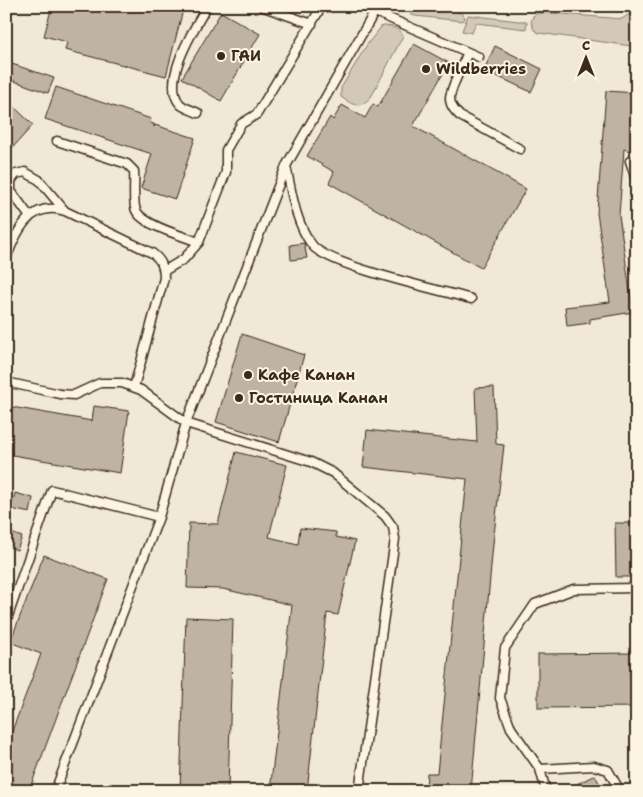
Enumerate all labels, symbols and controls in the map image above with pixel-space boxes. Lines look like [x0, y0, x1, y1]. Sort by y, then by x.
north arrow [560, 32, 610, 82]
text: С [582, 36, 590, 54]
place label: ГАИ [231, 46, 261, 66]
marker: ГАИ [215, 50, 227, 62]
place label: Wildberries [436, 59, 526, 79]
marker: Wildberries [420, 63, 432, 75]
place label: Кафе Канан [258, 365, 355, 385]
marker: Кафе Канан [242, 369, 254, 381]
place label: Гостиница Канан [249, 388, 388, 408]
marker: Гостиница Канан [233, 392, 245, 404]

